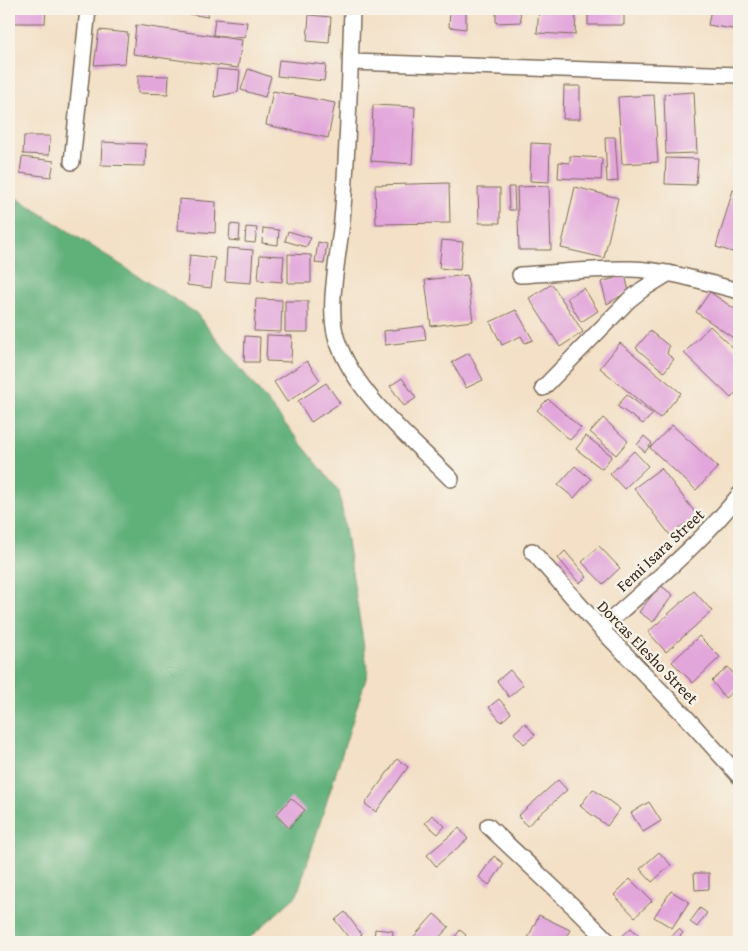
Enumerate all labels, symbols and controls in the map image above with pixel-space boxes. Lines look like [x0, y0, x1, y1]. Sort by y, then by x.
street label: Femi Isara Street [611, 503, 710, 597]
street label: Dorcas Elesho Street [592, 595, 704, 710]

